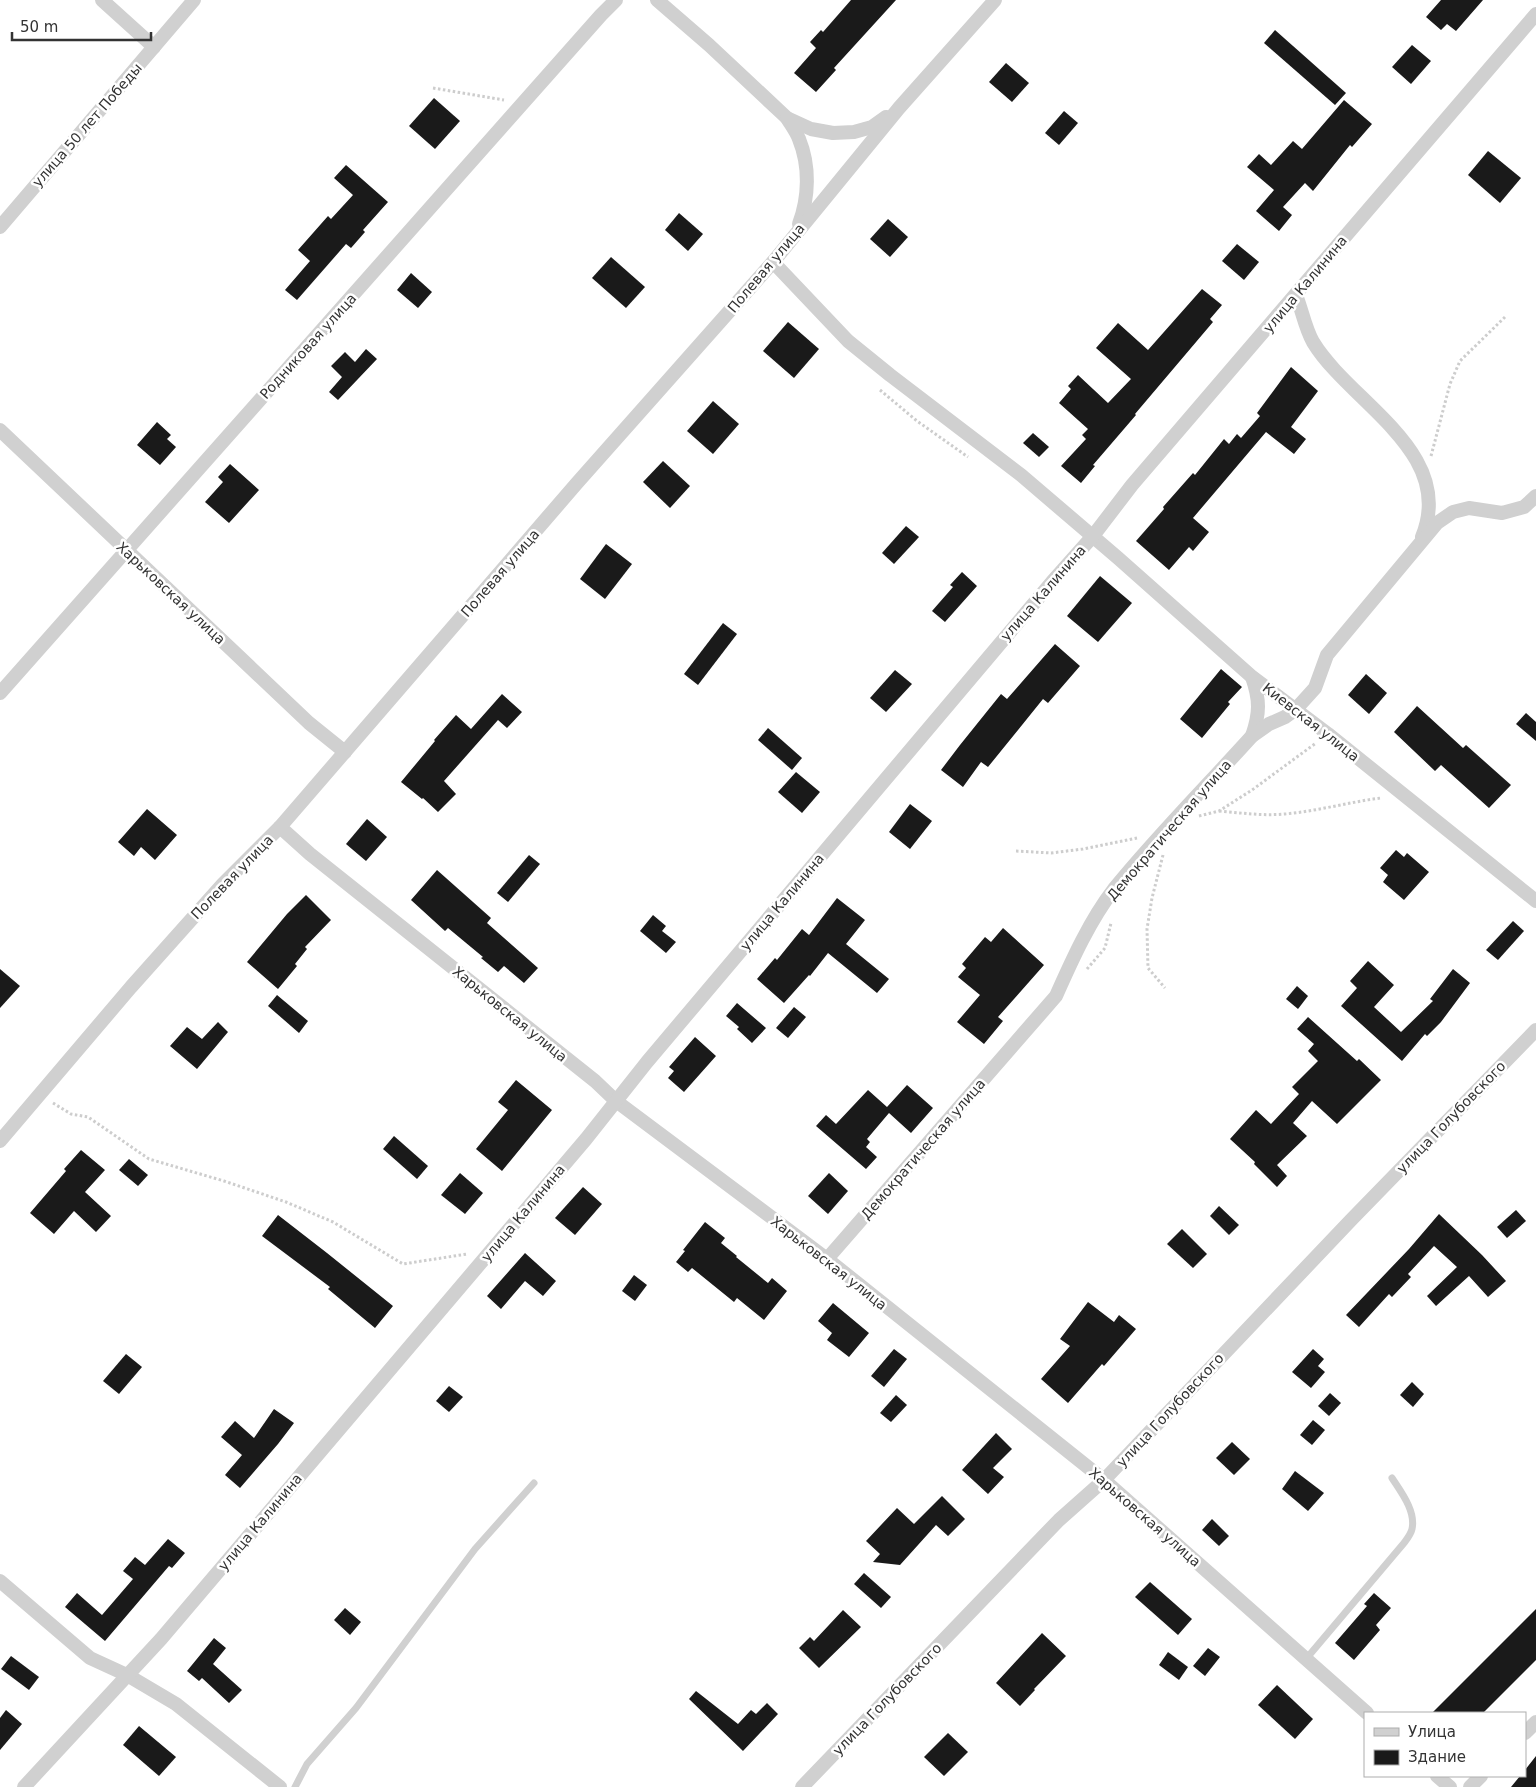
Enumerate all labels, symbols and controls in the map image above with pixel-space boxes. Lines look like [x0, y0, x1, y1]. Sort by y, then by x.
scale bar [12, 10, 151, 42]
text: 50 m [20, 18, 58, 36]
street label: улица 50 лет Победы [29, 60, 145, 190]
street label: Полевая улица [724, 220, 808, 316]
street label: улица Калинина [1260, 232, 1350, 336]
street label: Родниковая улица [257, 290, 359, 402]
street label: Полевая улица [458, 526, 542, 620]
street label: Харьковская улица [113, 539, 229, 647]
street label: улица Калинина [997, 542, 1089, 644]
street label: Киевская улица [1260, 679, 1362, 765]
street label: Демократическая улица [1104, 757, 1234, 903]
street label: Полевая улица [188, 832, 276, 922]
street label: улица Калинина [737, 850, 827, 954]
street label: Харьковская улица [450, 963, 570, 1065]
street label: улица Голубовского [1393, 1058, 1509, 1176]
street label: Демократическая улица [858, 1076, 988, 1222]
street label: улица Калинина [478, 1161, 568, 1265]
street label: Харьковская улица [768, 1213, 890, 1313]
street label: улица Голубовского [1113, 1350, 1227, 1470]
street label: Харьковская улица [1086, 1464, 1204, 1570]
street label: улица Калинина [215, 1470, 305, 1574]
street label: улица Голубовского [829, 1640, 945, 1758]
legend [1364, 1712, 1526, 1777]
text: Улица [1408, 1723, 1456, 1741]
text: Здание [1408, 1748, 1466, 1766]

